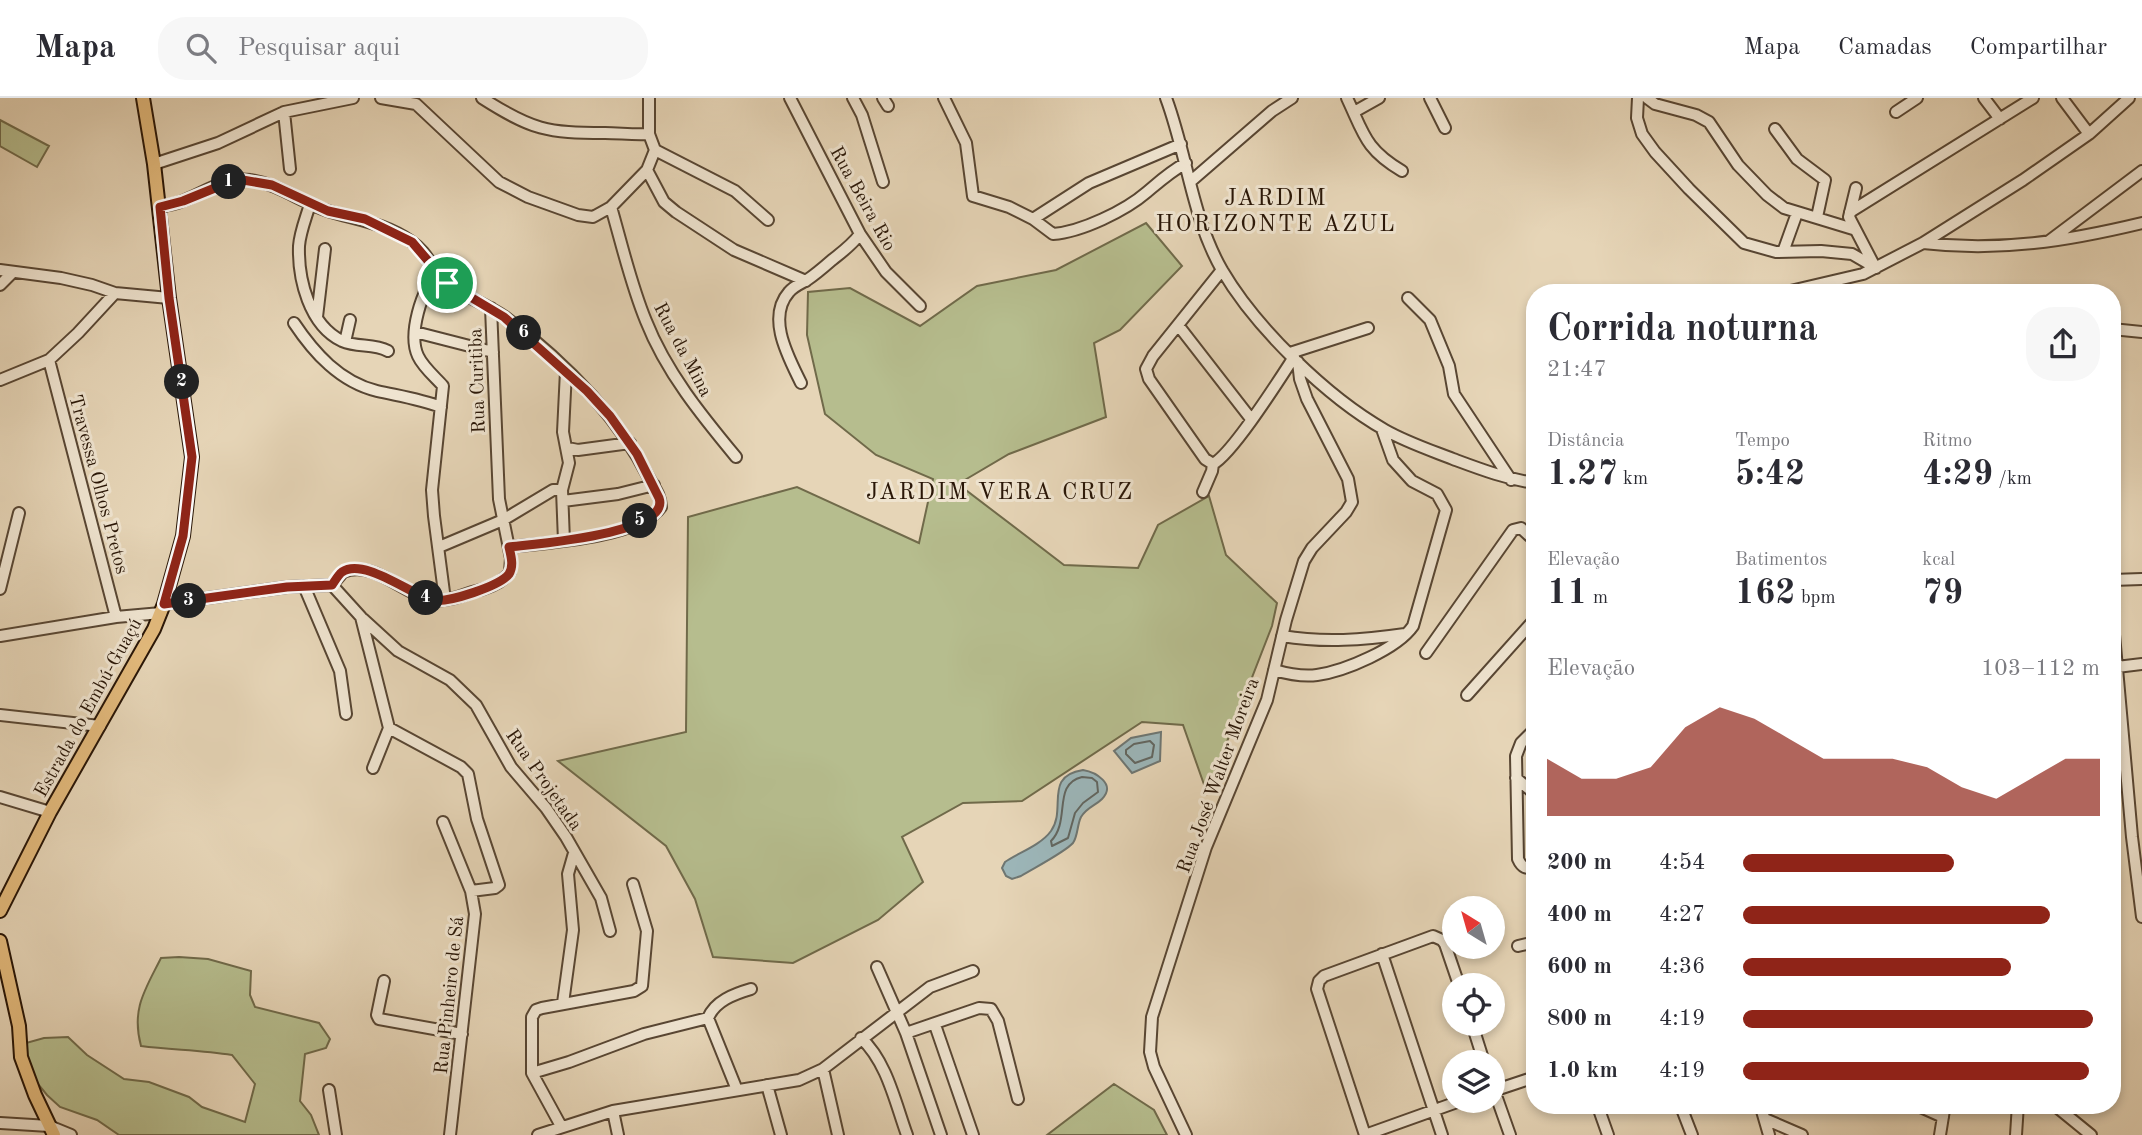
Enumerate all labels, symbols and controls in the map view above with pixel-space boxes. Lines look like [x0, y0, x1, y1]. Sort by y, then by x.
search box [158, 17, 648, 80]
icon: search [182, 29, 220, 67]
text: Mapa [35, 32, 116, 65]
text: Pesquisar aqui [238, 35, 400, 61]
text: Mapa [1744, 36, 1800, 60]
text: Camadas [1838, 36, 1932, 60]
text: Compartilhar [1970, 36, 2107, 60]
street label: Rua Beira Rio [825, 144, 898, 255]
pin: 1 [212, 164, 246, 200]
text: 1 [223, 172, 234, 191]
district label: JARDIM HORIZONTE AZUL [1155, 187, 1397, 236]
pin [417, 253, 477, 313]
icon: arrive [428, 264, 466, 302]
street label: Rua da Mina [649, 300, 715, 401]
button: share [2026, 307, 2100, 381]
text: Corrida noturna [1547, 311, 1818, 349]
pin: 6 [506, 316, 542, 350]
text: 6 [518, 323, 529, 342]
street label: Rua Curitiba [467, 327, 490, 434]
text: 21:47 [1547, 358, 1607, 381]
pin: 2 [164, 364, 200, 400]
text: 2 [176, 372, 187, 391]
street label: Travessa Olhos Pretos [64, 393, 131, 576]
text: Distância [1547, 432, 1624, 451]
text: Tempo [1735, 432, 1790, 451]
text: Ritmo [1922, 432, 1972, 451]
text: 1.27 [1547, 457, 1618, 492]
text: 5:42 [1735, 457, 1805, 492]
text: 4:29 [1922, 457, 1993, 492]
text: km [1618, 470, 1648, 489]
text: /km [1993, 470, 2032, 489]
district label: JARDIM VERA CRUZ [866, 481, 1134, 504]
pin: 5 [622, 504, 658, 538]
text: 5 [634, 511, 645, 530]
text: Elevação [1547, 551, 1620, 570]
text: Batimentos [1735, 551, 1827, 570]
text: kcal [1922, 551, 1955, 570]
text: 11 [1547, 576, 1588, 611]
text: 162 [1735, 576, 1796, 611]
text: 79 [1922, 576, 1963, 611]
pin: 4 [408, 580, 444, 616]
pin: 3 [172, 584, 206, 618]
text: 4 [420, 588, 431, 607]
text: m [1588, 589, 1608, 608]
text: bpm [1796, 589, 1836, 608]
text: 3 [183, 591, 194, 610]
street label: Estrada do Embú-Guaçú [32, 616, 146, 801]
text: Elevação [1547, 657, 1635, 680]
text: 103–112 m [1981, 657, 2100, 680]
street label: Rua José Walter Moreira [1175, 675, 1264, 876]
street label: Rua Projetada [501, 726, 585, 835]
text: 200 m [1547, 851, 1612, 874]
text: 4:54 [1659, 851, 1705, 874]
north arrow [1442, 896, 1505, 959]
map controls [1442, 896, 1505, 1113]
text: 400 m [1547, 903, 1612, 926]
text: 4:27 [1659, 903, 1705, 926]
street label: Rua Pinheiro de Sá [433, 915, 468, 1075]
text: 600 m [1547, 955, 1612, 978]
text: 4:36 [1659, 955, 1705, 978]
button: locate [1442, 973, 1505, 1036]
text: 800 m [1547, 1007, 1612, 1030]
text: 4:19 [1659, 1007, 1705, 1030]
button: layers [1442, 1050, 1505, 1113]
text: 1.0 km [1547, 1059, 1618, 1082]
text: 4:19 [1659, 1059, 1705, 1082]

